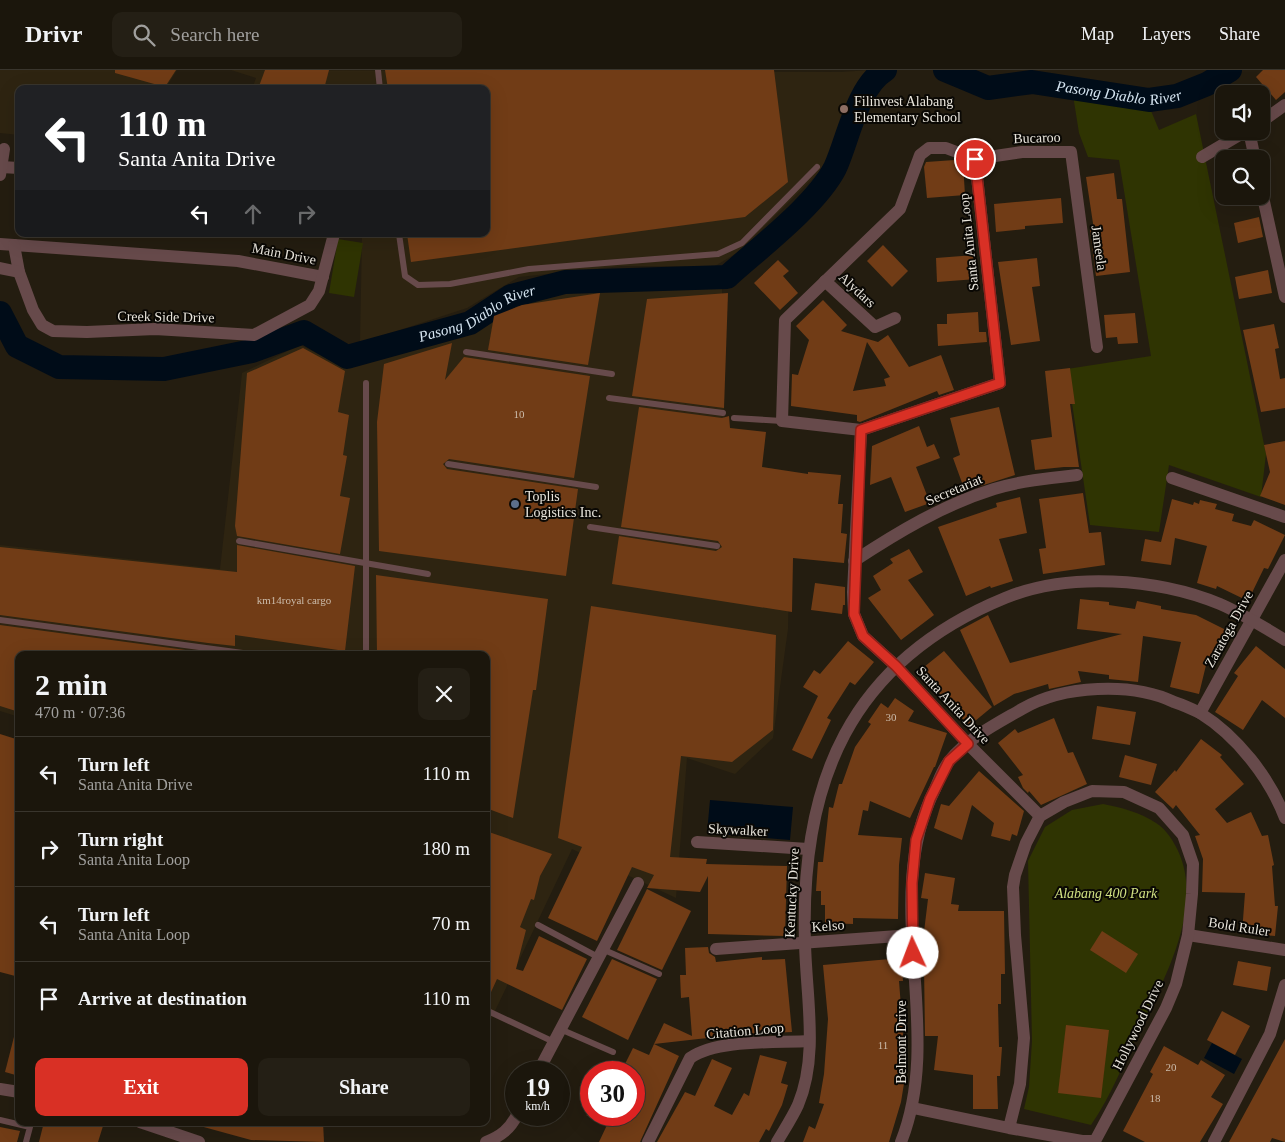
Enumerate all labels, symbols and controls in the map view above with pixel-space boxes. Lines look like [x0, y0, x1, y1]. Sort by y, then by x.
search box [112, 12, 462, 57]
text: Drivr [25, 21, 82, 47]
icon: search [130, 21, 158, 49]
text: Search here [170, 24, 259, 45]
text: Map [1081, 24, 1114, 44]
text: Layers [1142, 24, 1191, 44]
text: Share [1219, 24, 1260, 44]
water label: Pasong Diablo River [1054, 78, 1184, 108]
map controls [1215, 85, 1270, 205]
button: sound [1215, 85, 1270, 140]
place label: Filinvest Alabang Elementary School [854, 94, 961, 125]
marker: Filinvest Alabang Elementary School [838, 103, 850, 115]
icon: left [35, 105, 100, 170]
text: 110 m [118, 105, 206, 144]
street label: Bucaroo [1013, 130, 1061, 146]
pin [954, 138, 996, 180]
icon: arrive [961, 145, 989, 173]
text: Santa Anita Drive [118, 146, 276, 171]
button: search [1215, 150, 1270, 205]
street label: Santa Anita Loop [956, 192, 982, 292]
icon: left [186, 200, 214, 228]
icon: ahead [239, 200, 267, 228]
icon: right [292, 200, 320, 228]
street label: Jameela [1088, 225, 1110, 272]
street label: Main Drive [251, 240, 317, 268]
street label: Alydars [836, 269, 878, 311]
water label: Pasong Diablo River [416, 282, 537, 345]
street label: Creek Side Drive [117, 309, 215, 325]
house number: 10 [514, 408, 525, 420]
street label: Secretariat [924, 471, 985, 509]
place label: Toplis Logistics Inc. [525, 489, 601, 520]
marker: Toplis Logistics Inc. [509, 498, 521, 510]
street label: Zaratoga Drive [1202, 588, 1256, 670]
house number: km14royal cargo [257, 594, 332, 606]
street label: Santa Anita Drive [913, 663, 993, 747]
text: 2 min [35, 668, 108, 701]
button: close [418, 668, 470, 720]
text: 470 m · 07:36 [35, 704, 125, 721]
house number: 30 [886, 711, 897, 723]
text: Turn left [78, 754, 150, 775]
icon: left [35, 760, 63, 788]
text: 110 m [423, 763, 470, 784]
text: Santa Anita Drive [78, 776, 193, 793]
street label: Skywalker [708, 821, 769, 839]
text: Turn right [78, 829, 163, 850]
icon: right [35, 835, 63, 863]
text: 180 m [422, 838, 470, 859]
street label: Kentucky Drive [782, 848, 802, 938]
text: Santa Anita Loop [78, 851, 190, 868]
park label: Alabang 400 Park [1054, 886, 1158, 901]
text: Turn left [78, 904, 150, 925]
icon: left [35, 910, 63, 938]
text: 70 m [431, 913, 470, 934]
street label: Bold Ruler [1207, 915, 1271, 939]
street label: Kelso [811, 917, 845, 935]
text: Santa Anita Loop [78, 926, 190, 943]
position arrow [886, 926, 938, 978]
street label: Hollywood Drive [1110, 977, 1166, 1073]
icon: arrive [35, 985, 63, 1013]
text: Arrive at destination [78, 988, 247, 1009]
text: 110 m [423, 988, 470, 1009]
street label: Belmont Drive [894, 1000, 909, 1084]
street label: Citation Loop [705, 1020, 785, 1042]
house number: 11 [878, 1039, 888, 1051]
button: Exit [35, 1058, 248, 1116]
button: Share [258, 1058, 470, 1116]
speed limit sign: 30 [580, 1061, 645, 1126]
house number: 20 [1166, 1061, 1177, 1073]
text: 19 [525, 1074, 550, 1101]
house number: 18 [1150, 1092, 1161, 1104]
text: km/h [525, 1099, 550, 1113]

